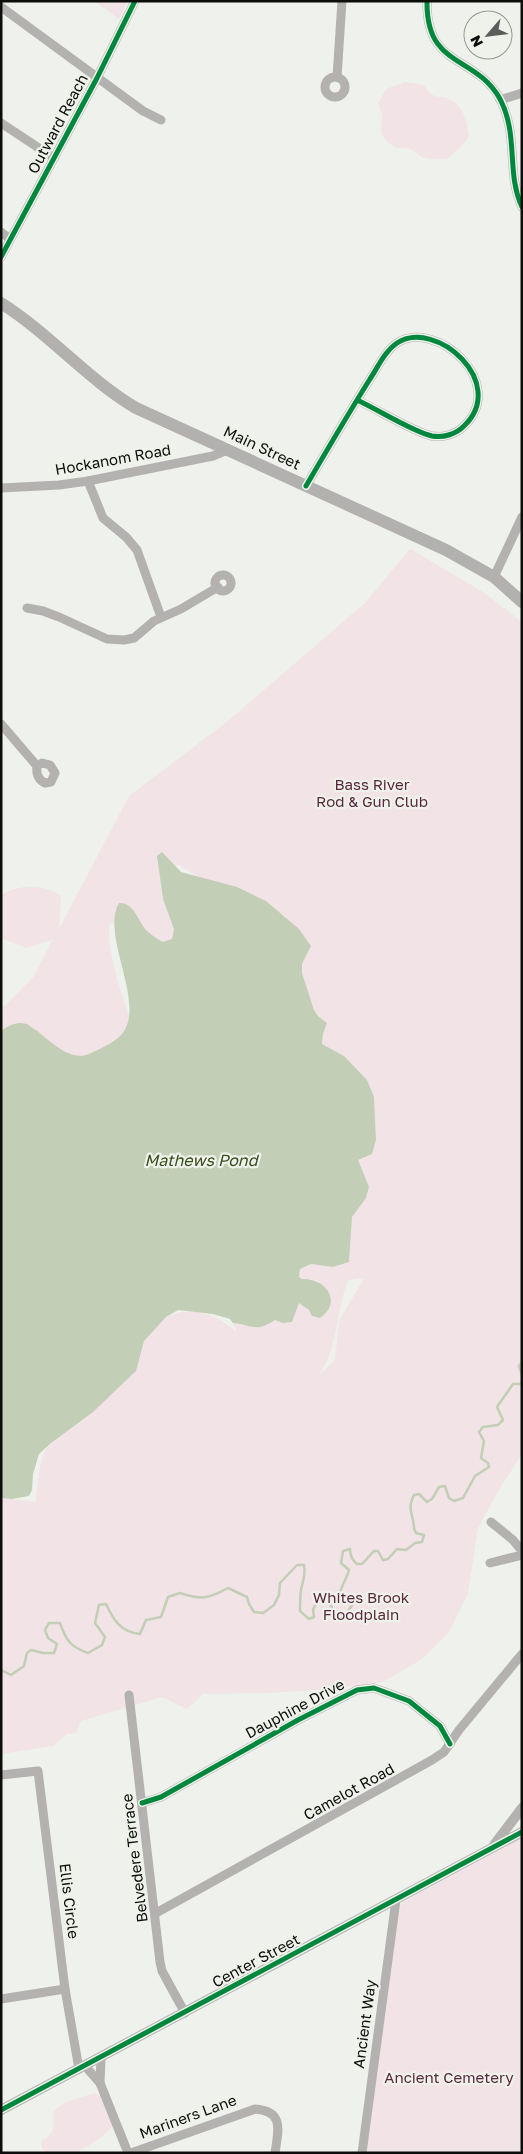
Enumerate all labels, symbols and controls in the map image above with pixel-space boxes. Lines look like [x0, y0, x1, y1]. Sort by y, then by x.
north arrow [463, 10, 513, 60]
text: N [466, 33, 486, 50]
street label: Outward Reach [23, 71, 91, 176]
street label: Main Street [221, 421, 304, 473]
street label: Hockanom Road [53, 440, 172, 478]
park label: Bass River Rod & Gun Club [316, 775, 428, 810]
water label: Mathews Pond [144, 1150, 260, 1170]
park label: Whites Brook Floodplain [313, 1588, 410, 1623]
street label: Dauphine Drive [242, 1674, 347, 1742]
street label: Camelot Road [300, 1759, 397, 1823]
street label: Belvedere Terrace [117, 1792, 151, 1924]
street label: Ellis Circle [56, 1862, 84, 1940]
street label: Center Street [209, 1929, 302, 1991]
street label: Ancient Way [349, 1978, 379, 2069]
park label: Ancient Cemetery [384, 2068, 514, 2086]
street label: Mariners Lane [137, 2090, 239, 2142]

